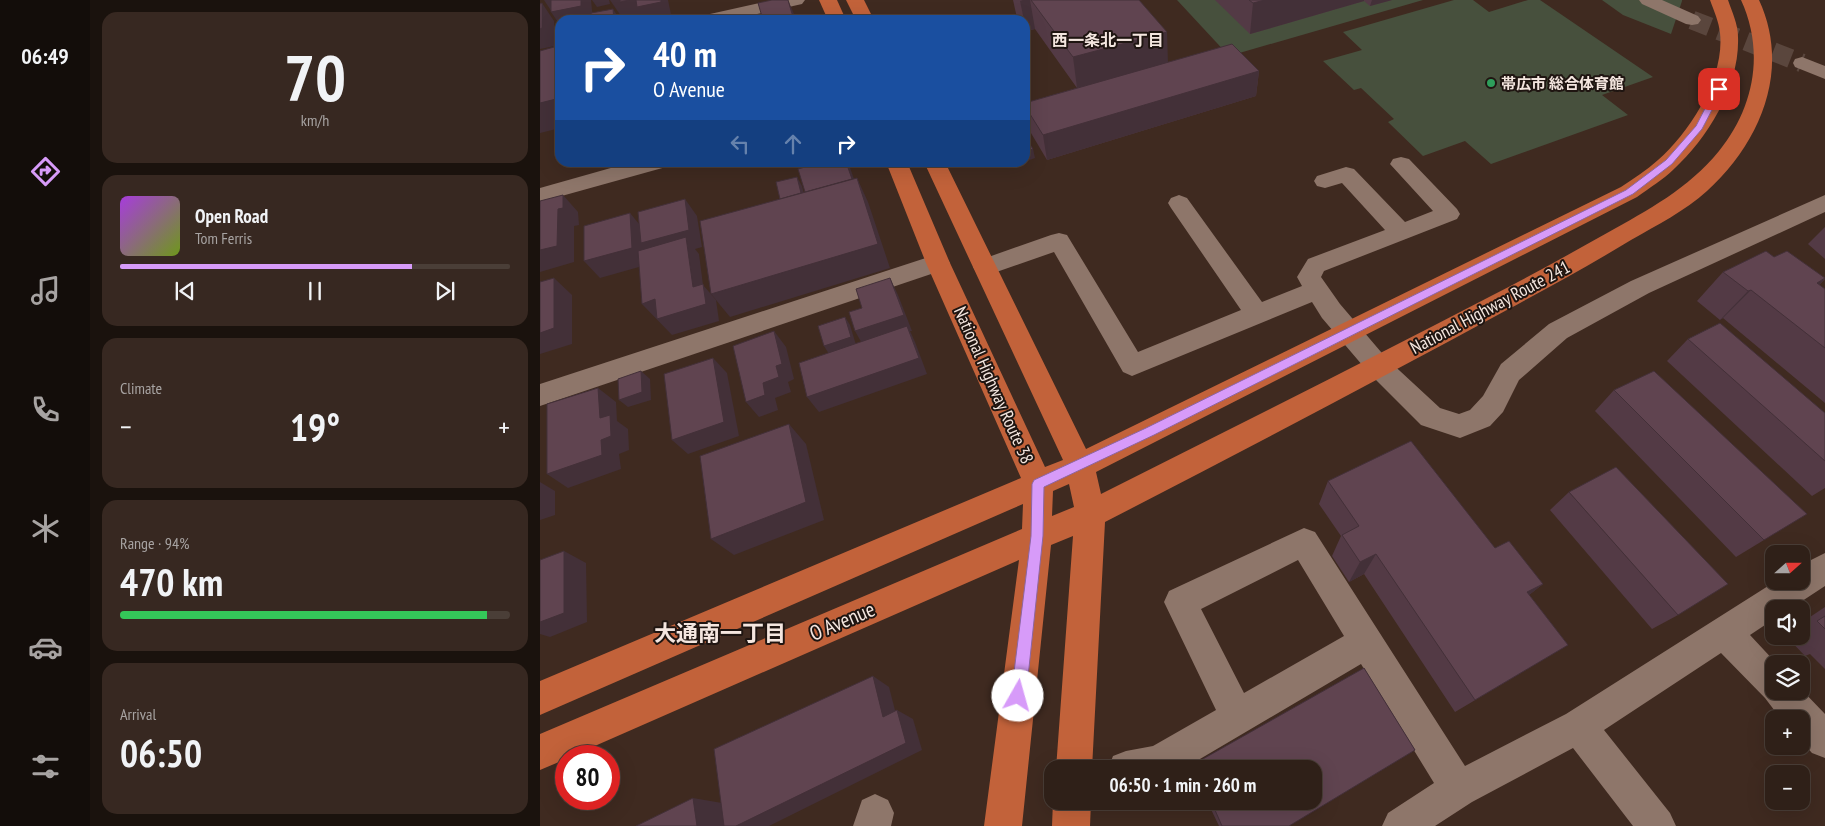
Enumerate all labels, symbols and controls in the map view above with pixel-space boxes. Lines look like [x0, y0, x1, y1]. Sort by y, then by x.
district label: 西一条北一丁目 [1052, 30, 1164, 50]
text: 40 m [653, 31, 717, 77]
text: 70 [284, 35, 346, 119]
icon: right [570, 35, 635, 100]
text: 06:49 [21, 42, 69, 70]
pin [1698, 68, 1740, 110]
place label: 帯広市 総合体育館 [1501, 74, 1624, 93]
text: O Avenue [653, 75, 725, 103]
icon: arrive [1705, 75, 1733, 103]
marker: 帯広市 総合体育館 [1485, 77, 1497, 89]
text: km/h [301, 110, 329, 130]
icon: left [726, 130, 754, 158]
icon: ahead [779, 130, 807, 158]
icon: right [832, 130, 860, 158]
icon: directions [28, 154, 63, 189]
text: Open Road [195, 204, 268, 228]
text: Tom Ferris [195, 228, 252, 248]
street label: National Highway Route 241 [1406, 255, 1574, 359]
icon: music [28, 273, 63, 308]
icon: previous [171, 277, 199, 305]
icon: pause [301, 277, 329, 305]
icon: next [431, 277, 459, 305]
street label: National Highway Route 38 [949, 303, 1039, 467]
text: Climate [120, 378, 162, 398]
icon: phone [28, 392, 63, 427]
text: 19° [290, 402, 340, 451]
text: − [120, 408, 132, 445]
text: + [498, 408, 510, 445]
icon: climate [28, 511, 63, 546]
text: Range · 94% [120, 533, 189, 553]
north arrow [1765, 545, 1810, 590]
map controls [1765, 545, 1810, 810]
text: 470 km [120, 557, 223, 606]
street label: O Avenue [805, 595, 879, 647]
button: sound [1765, 600, 1810, 645]
district label: 大通南一丁目 [654, 619, 786, 647]
icon: car [28, 630, 63, 665]
button: layers [1765, 655, 1810, 700]
position arrow [991, 669, 1043, 721]
text: Arrival [120, 704, 156, 724]
button: + [1765, 710, 1810, 755]
text: 06:50 [120, 728, 202, 777]
speed limit sign: 80 [555, 745, 620, 810]
icon: filters [28, 749, 63, 784]
button: − [1765, 765, 1810, 810]
text: 06:50 · 1 min · 260 m [1110, 773, 1256, 797]

